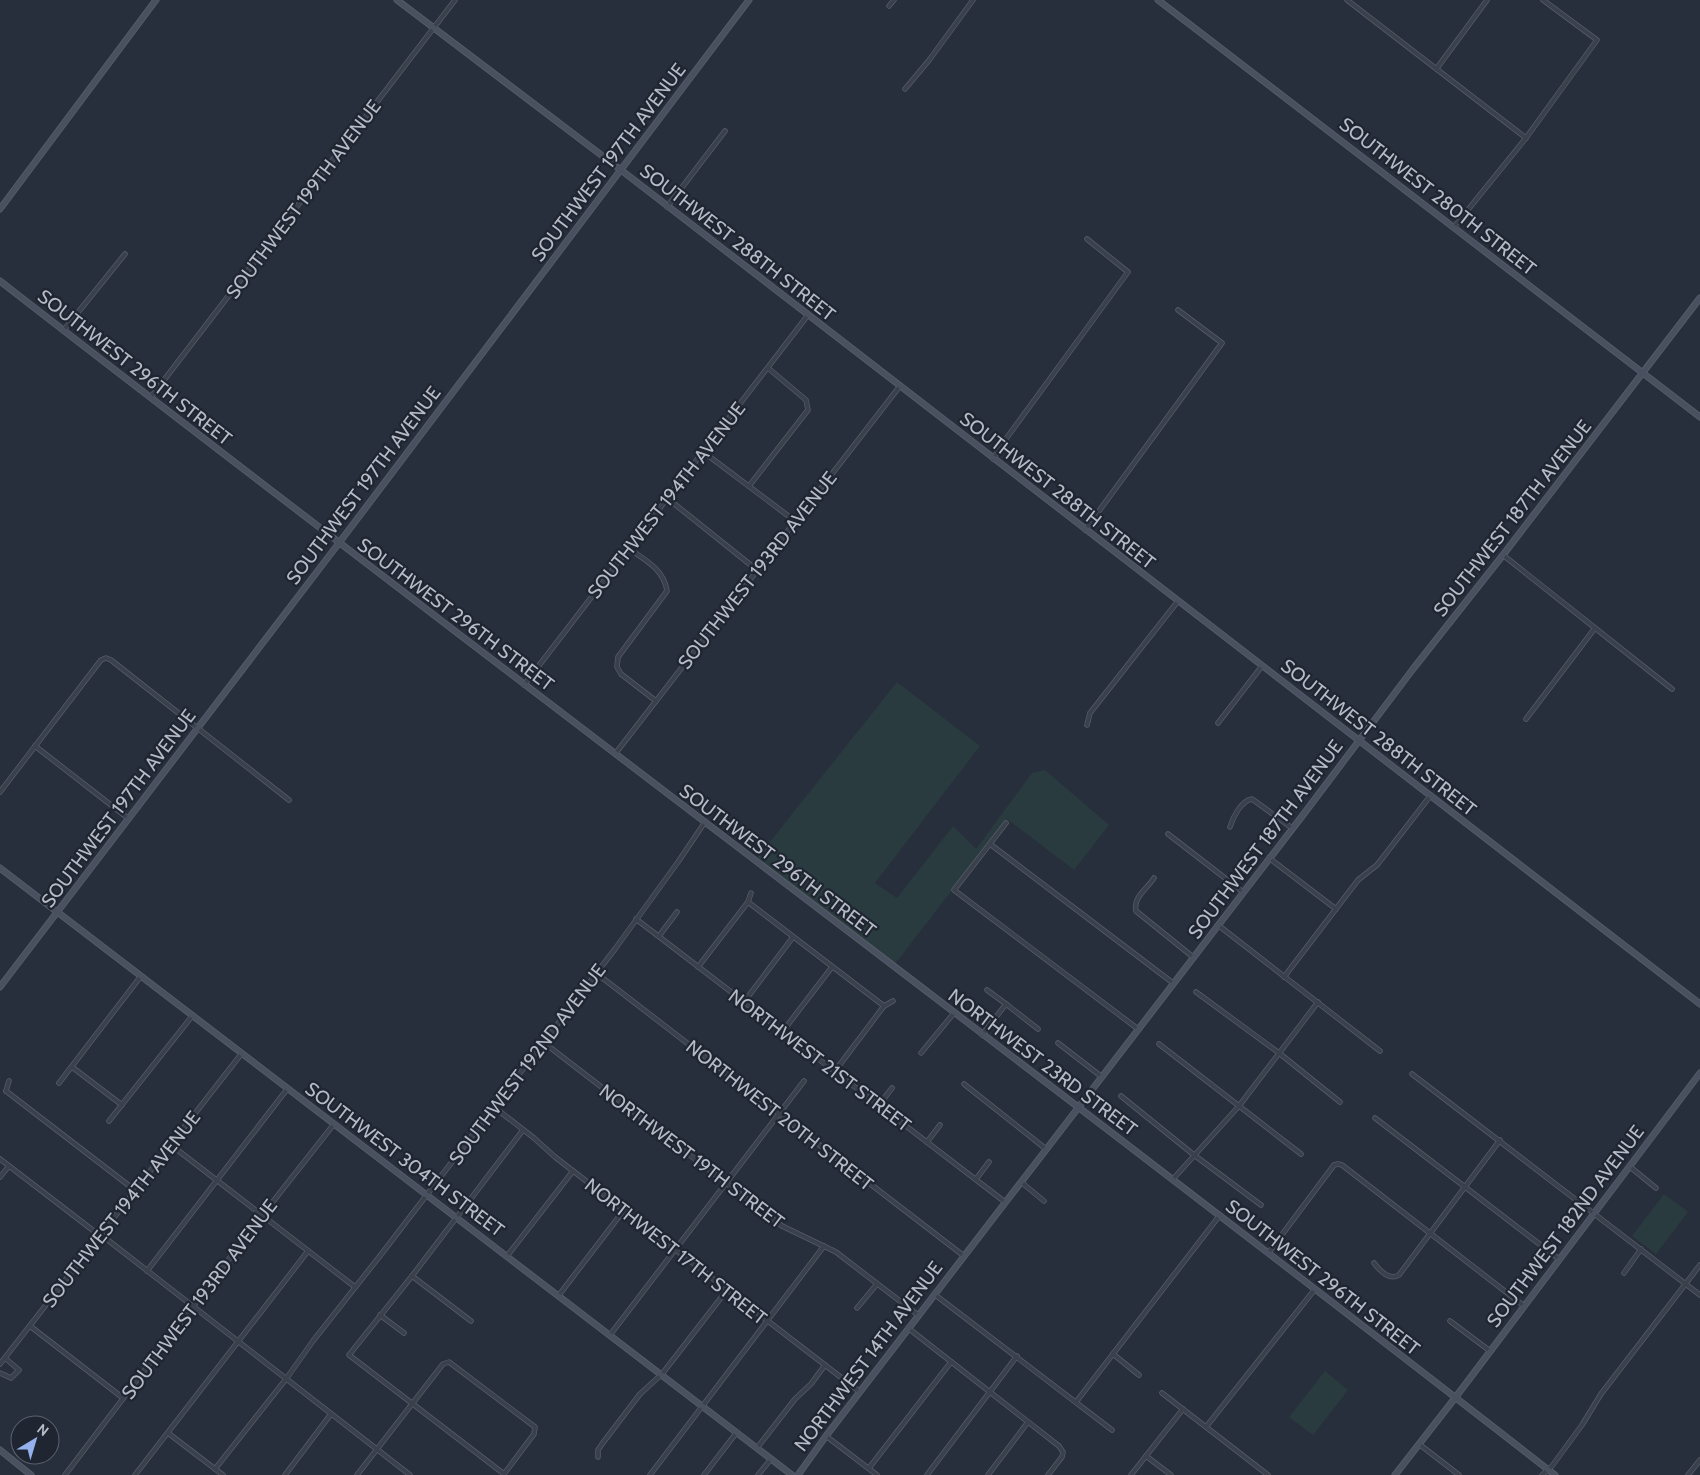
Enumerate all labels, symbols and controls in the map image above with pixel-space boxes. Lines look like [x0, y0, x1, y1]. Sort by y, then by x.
street label: SOUTHWEST 197TH AVENUE [526, 59, 690, 266]
street label: SOUTHWEST 199TH AVENUE [221, 95, 386, 303]
street label: SOUTHWEST 280TH STREET [1335, 113, 1541, 280]
street label: SOUTHWEST 288TH STREET [635, 159, 840, 326]
street label: SOUTHWEST 296TH STREET [33, 285, 236, 450]
street label: SOUTHWEST 197TH AVENUE [281, 382, 445, 589]
street label: SOUTHWEST 194TH AVENUE [583, 397, 750, 603]
street label: SOUTHWEST 288TH STREET [955, 407, 1160, 574]
street label: SOUTHWEST 187TH AVENUE [1429, 415, 1596, 621]
street label: SOUTHWEST 193RD AVENUE [673, 467, 842, 674]
street label: SOUTHWEST 296TH STREET [353, 533, 558, 696]
street label: SOUTHWEST 288TH STREET [1276, 654, 1481, 821]
street label: SOUTHWEST 197TH AVENUE [36, 705, 200, 912]
street label: SOUTHWEST 187TH AVENUE [1183, 735, 1348, 943]
street label: SOUTHWEST 296TH STREET [675, 779, 880, 942]
street label: SOUTHWEST 192ND AVENUE [444, 959, 611, 1169]
street label: NORTHWEST 21ST STREET [724, 984, 915, 1136]
street label: NORTHWEST 23RD STREET [944, 984, 1142, 1141]
street label: NORTHWEST 20TH STREET [681, 1035, 878, 1196]
street label: SOUTHWEST 304TH STREET [301, 1077, 509, 1242]
street label: NORTHWEST 19TH STREET [595, 1079, 789, 1233]
street label: SOUTHWEST 194TH AVENUE [38, 1106, 205, 1312]
street label: SOUTHWEST 182ND AVENUE [1482, 1121, 1649, 1332]
street label: NORTHWEST 17TH STREET [580, 1173, 771, 1330]
street label: SOUTHWEST 193RD AVENUE [117, 1195, 282, 1404]
street label: SOUTHWEST 296TH STREET [1221, 1195, 1424, 1360]
street label: NORTHWEST 14TH AVENUE [789, 1257, 947, 1456]
north arrow [10, 1415, 60, 1465]
text: N [34, 1420, 52, 1440]

